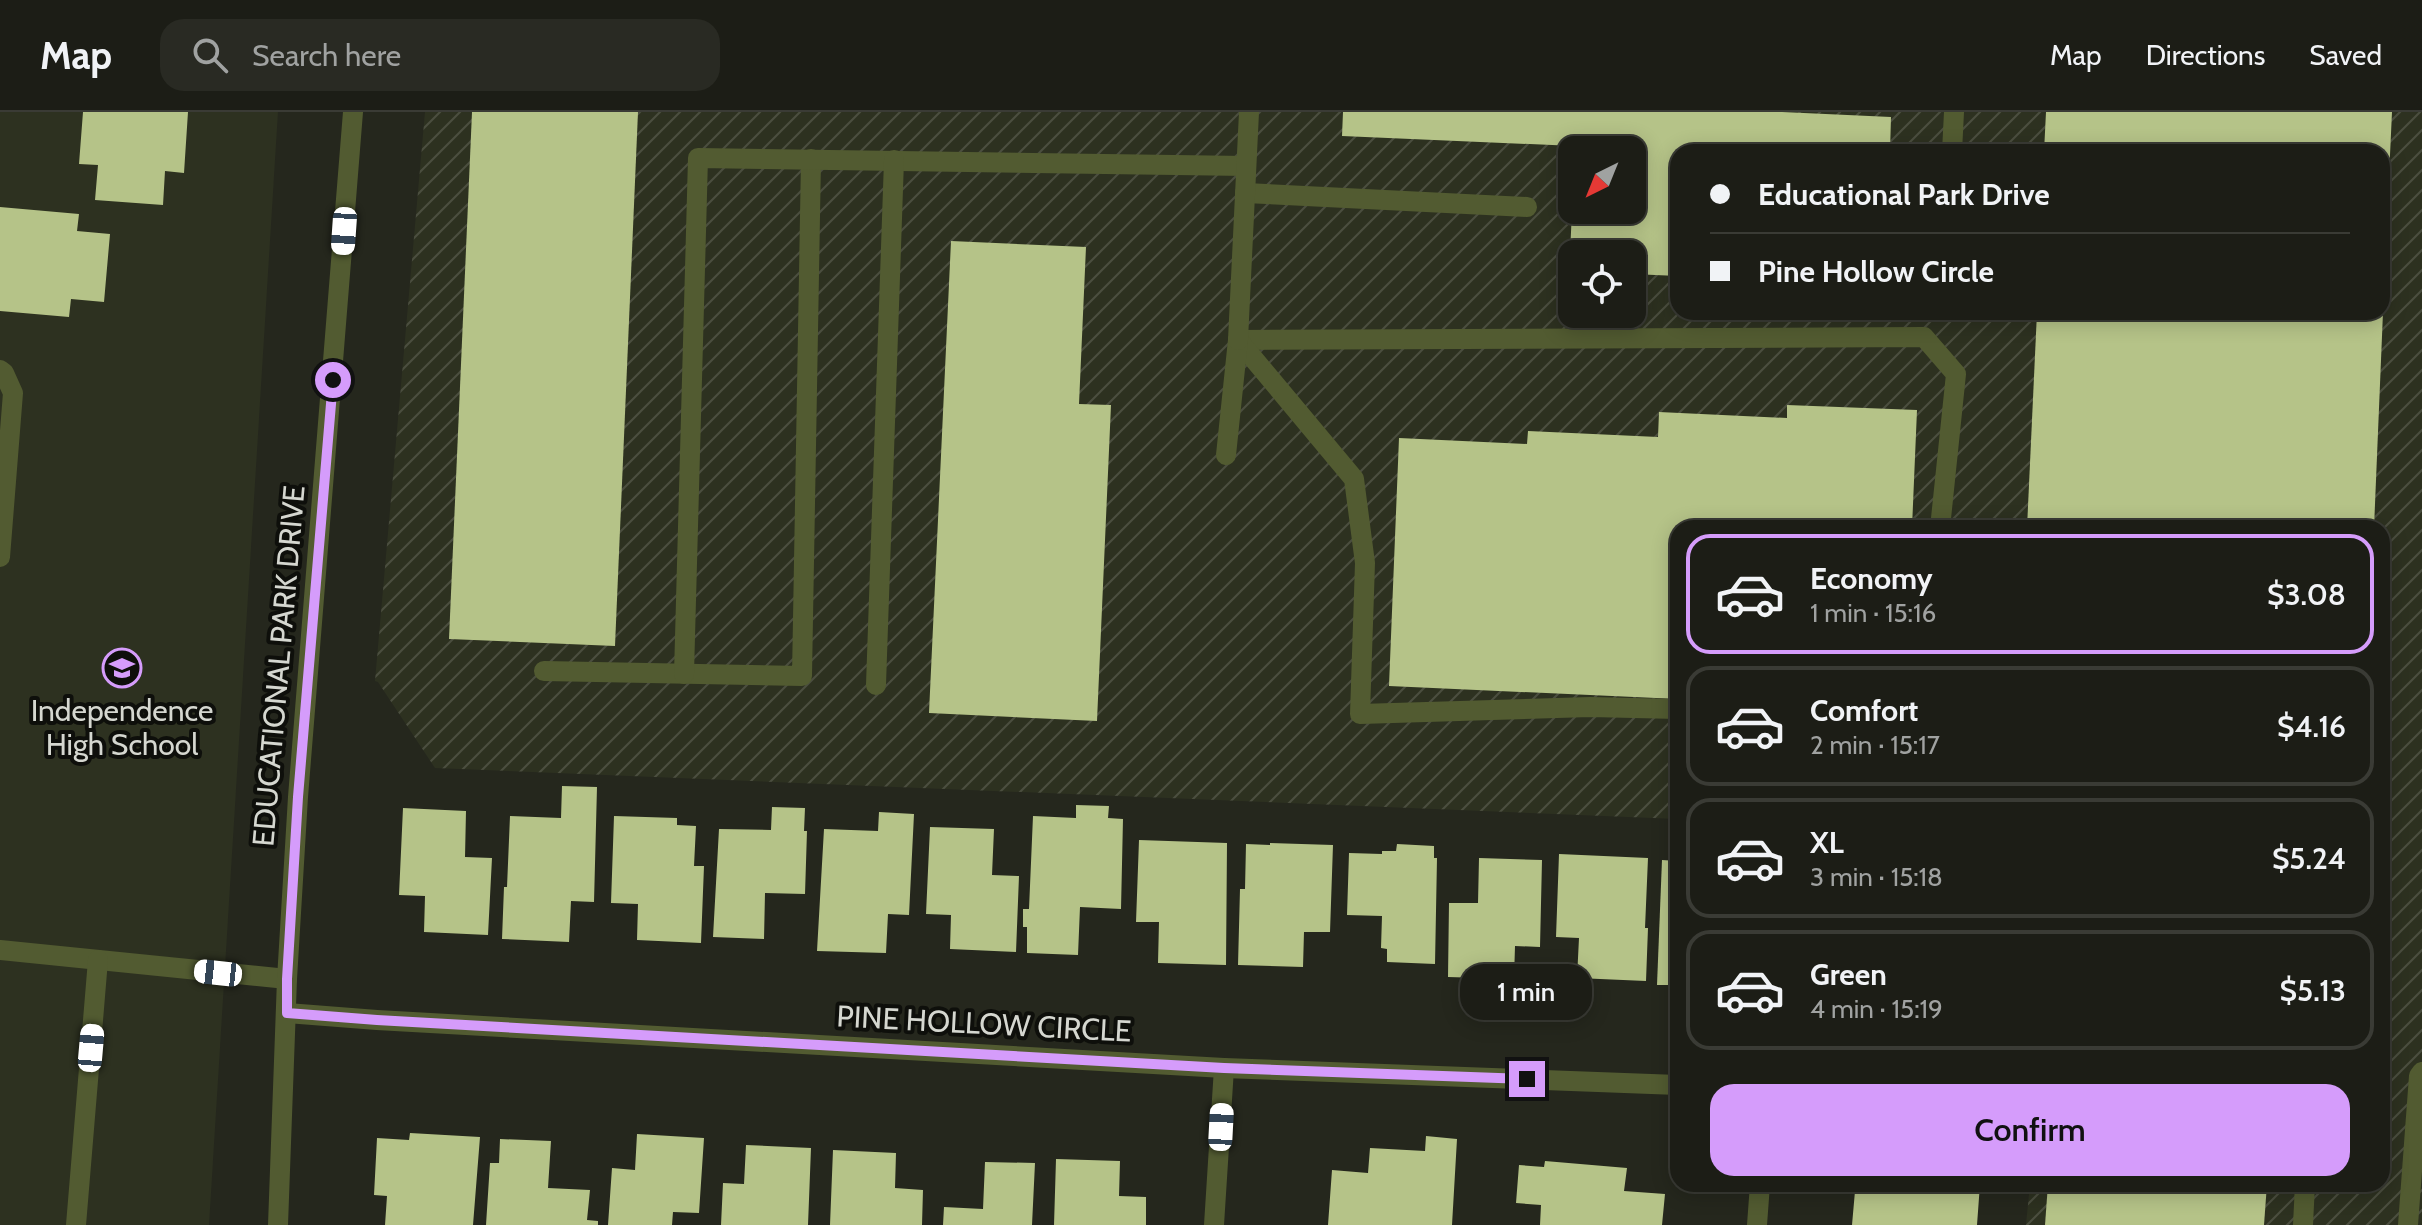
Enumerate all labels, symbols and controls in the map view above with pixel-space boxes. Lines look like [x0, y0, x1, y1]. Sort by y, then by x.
search box [160, 19, 720, 91]
text: Map [40, 32, 112, 79]
icon: search [188, 33, 232, 77]
text: Search here [252, 37, 401, 74]
text: Map [2050, 38, 2102, 72]
text: Directions [2146, 38, 2265, 72]
text: Saved [2309, 38, 2382, 72]
north arrow [1558, 136, 1646, 224]
map controls [1558, 136, 1646, 328]
text: Educational Park Drive [1758, 176, 2050, 213]
car [330, 206, 358, 256]
button: locate [1558, 240, 1646, 328]
text: Pine Hollow Circle [1758, 253, 1994, 290]
route start [315, 362, 351, 398]
street label: EDUCATIONAL PARK DRIVE [244, 484, 313, 848]
icon: car [1714, 558, 1786, 630]
text: Economy [1810, 560, 1933, 597]
text: $3.08 [2267, 576, 2346, 613]
text: 1 min · 15:16 [1810, 597, 1936, 629]
school or university icon: Independence High School [101, 647, 143, 689]
icon: car [1714, 690, 1786, 762]
place label: Independence High School [31, 692, 213, 763]
text: Comfort [1810, 692, 1918, 729]
text: $4.16 [2277, 708, 2346, 745]
text: 2 min · 15:17 [1810, 729, 1940, 761]
icon: car [1714, 822, 1786, 894]
text: XL [1810, 824, 1844, 861]
text: $5.24 [2272, 840, 2346, 877]
text: 3 min · 15:18 [1810, 861, 1943, 893]
icon: car [1714, 954, 1786, 1026]
text: Green [1810, 956, 1887, 993]
car [193, 959, 243, 987]
callout: 1 min [1461, 963, 1593, 1019]
text: $5.13 [2280, 972, 2346, 1009]
text: 1 min [1497, 976, 1555, 1008]
text: 4 min · 15:19 [1810, 993, 1943, 1025]
street label: PINE HOLLOW CIRCLE [836, 997, 1132, 1050]
car [77, 1023, 105, 1073]
route end [1509, 1061, 1545, 1097]
button: Confirm [1710, 1084, 2350, 1176]
car [1208, 1102, 1234, 1152]

